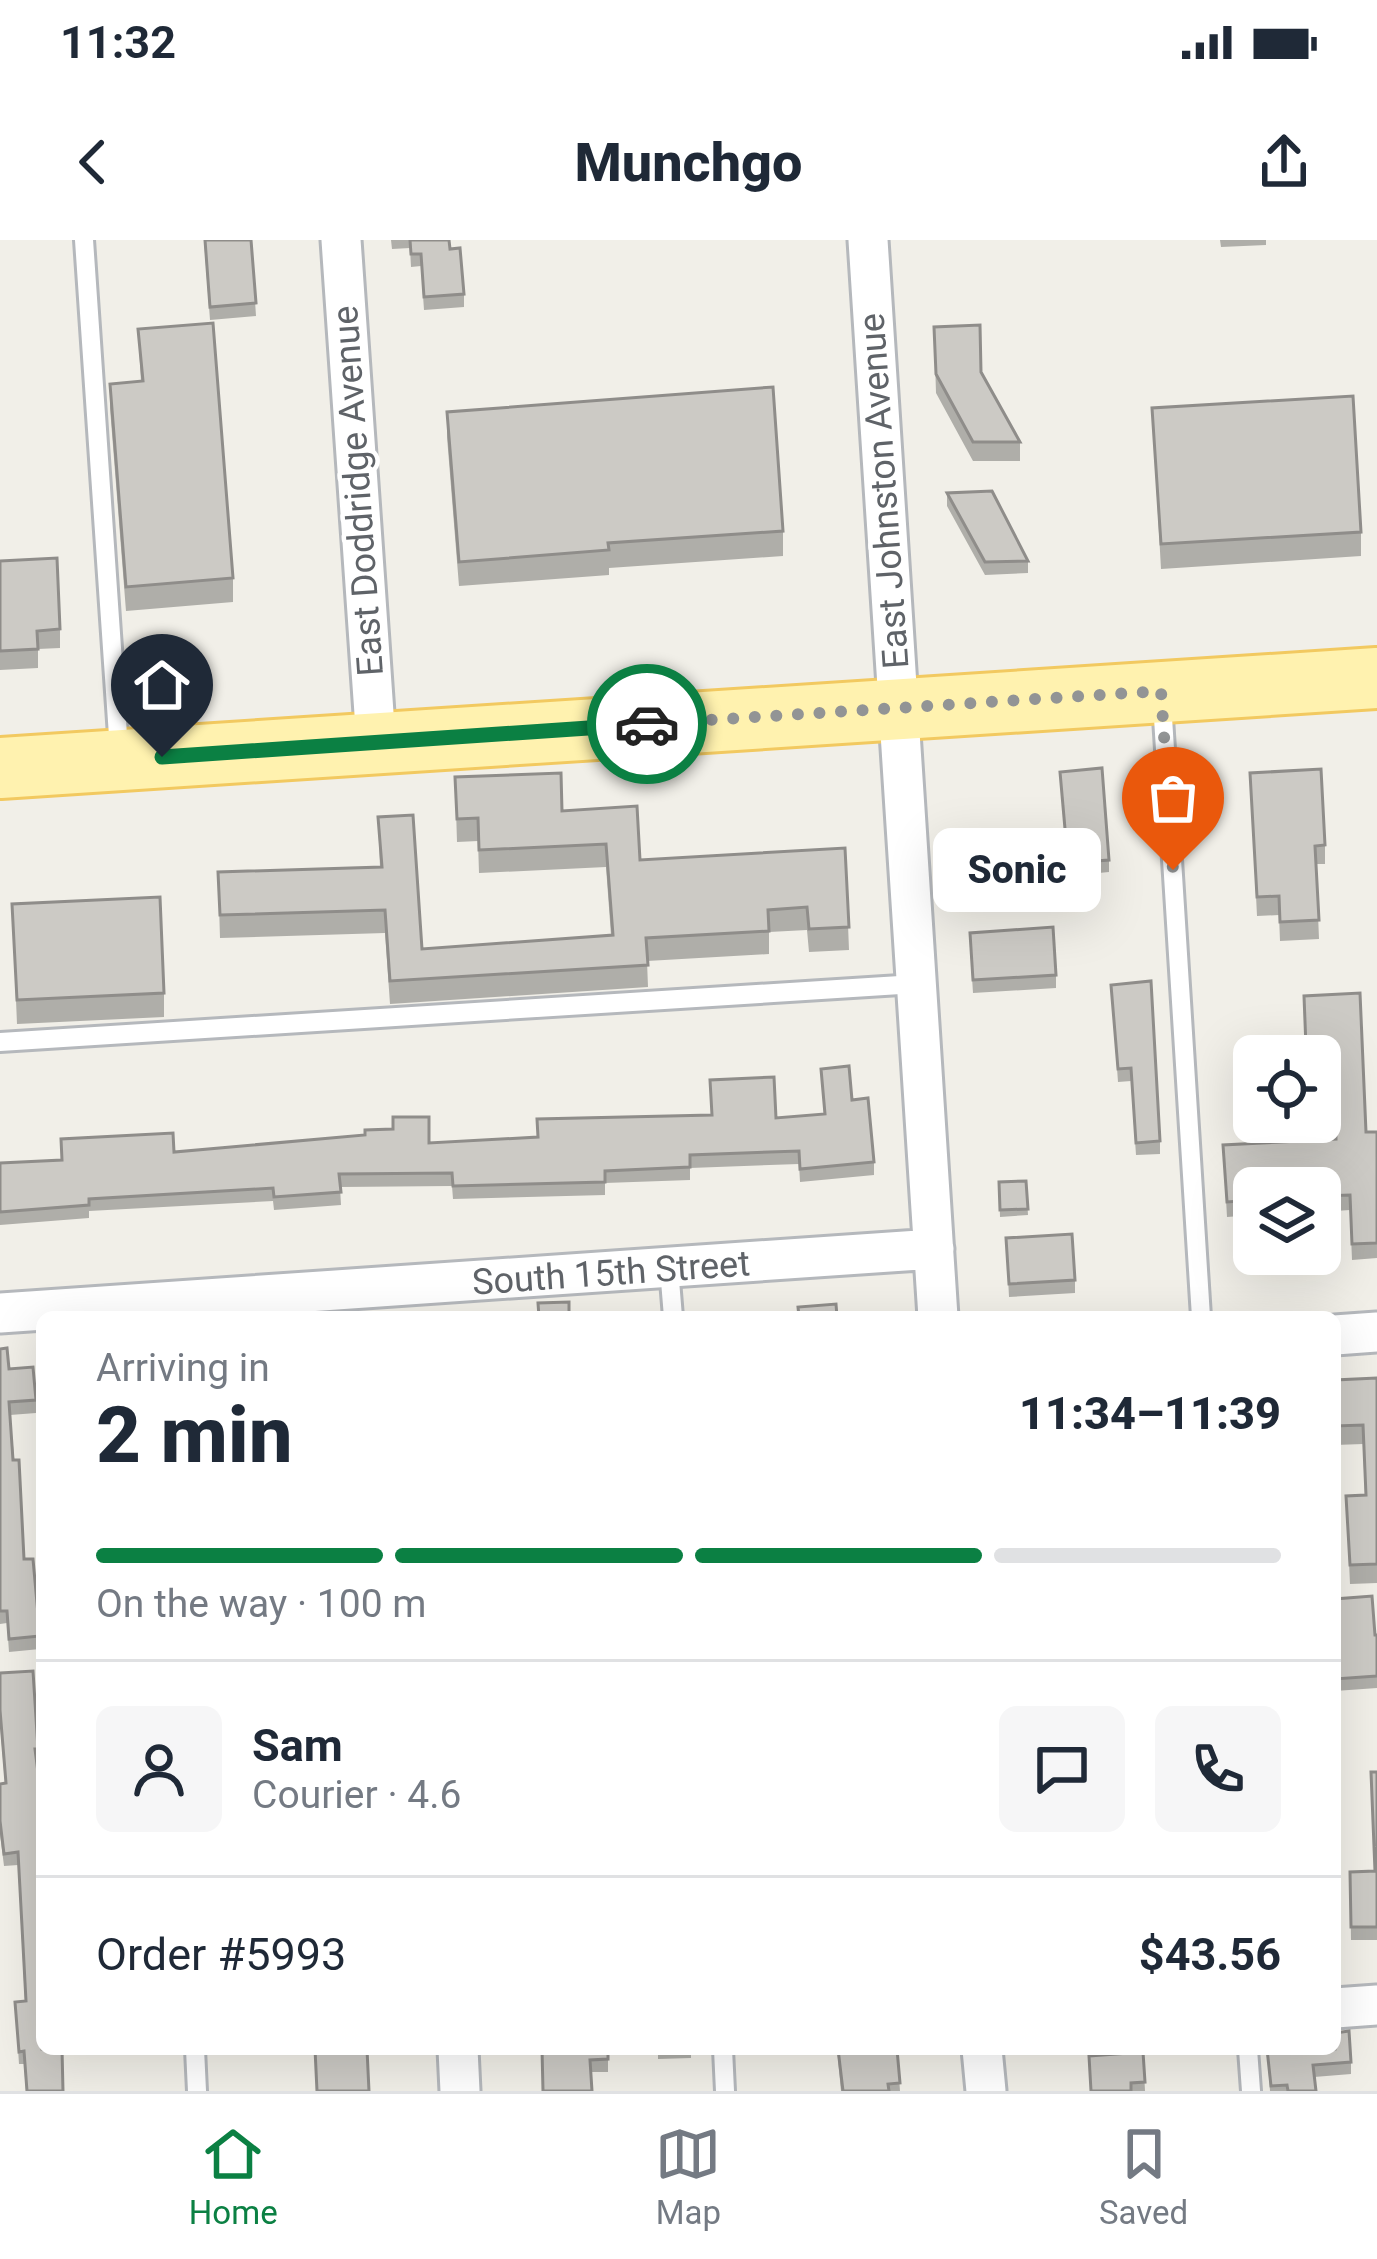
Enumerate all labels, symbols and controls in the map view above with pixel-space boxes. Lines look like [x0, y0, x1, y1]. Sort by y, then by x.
text: 11:32 [60, 16, 176, 69]
icon: back [60, 129, 126, 195]
icon: share [1251, 129, 1317, 195]
text: Munchgo [575, 131, 802, 194]
street label: East Doddridge Avenue [324, 304, 392, 678]
street label: East Johnston Avenue [851, 312, 917, 670]
pin [111, 634, 213, 757]
icon: home [129, 652, 195, 718]
courier [587, 664, 707, 784]
icon: car [614, 691, 680, 757]
pin [1122, 747, 1224, 870]
icon: bag [1140, 765, 1206, 831]
callout: Sonic [933, 828, 1101, 912]
text: Sonic [968, 847, 1066, 893]
map controls [1233, 1035, 1341, 1275]
button: locate [1233, 1035, 1341, 1143]
button: layers [1233, 1167, 1341, 1275]
street label: South 15th Street [471, 1242, 751, 1304]
text: Arriving in [96, 1345, 270, 1391]
text: 11:34–11:39 [1019, 1387, 1281, 1440]
text: 2 min [96, 1390, 293, 1481]
text: On the way · 100 m [96, 1581, 427, 1627]
button: person [96, 1706, 222, 1832]
button: chat [999, 1706, 1125, 1832]
button: phone [1155, 1706, 1281, 1832]
text: Sam [252, 1719, 343, 1772]
text: Courier · 4.6 [252, 1772, 461, 1818]
text: Order #5993 [96, 1928, 346, 1981]
text: $43.56 [1139, 1928, 1281, 1981]
tab: Home [189, 2121, 278, 2232]
tab: Map [655, 2121, 721, 2232]
tab: Saved [1099, 2121, 1188, 2232]

